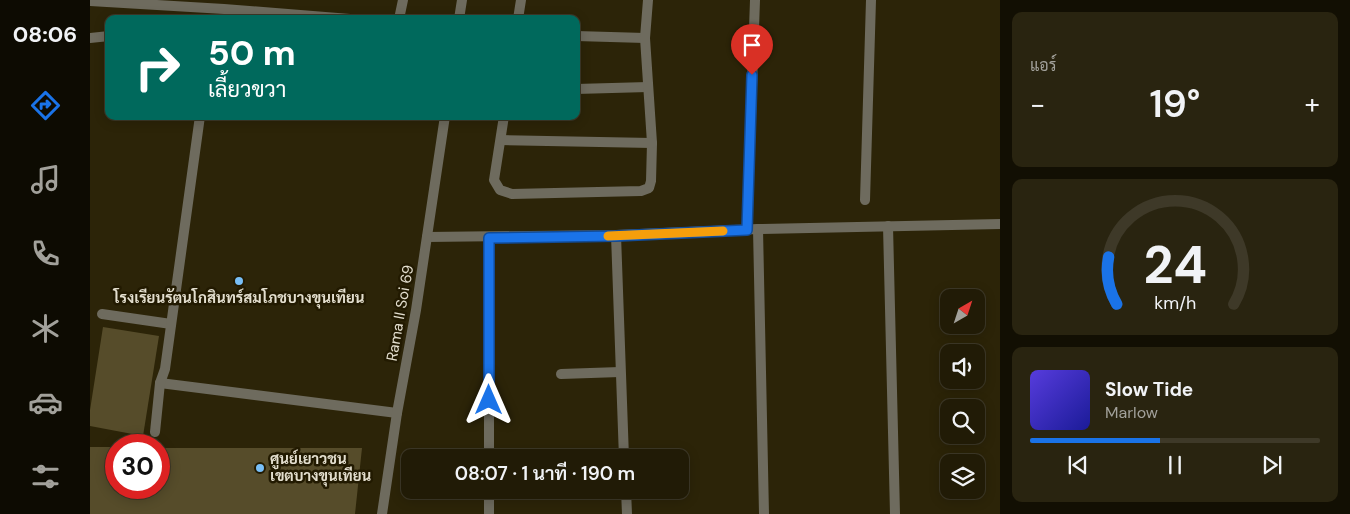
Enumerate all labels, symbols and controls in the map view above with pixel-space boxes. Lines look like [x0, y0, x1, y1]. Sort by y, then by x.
text: 08:06 [13, 20, 77, 49]
pin [731, 24, 773, 75]
text: 50 m [208, 30, 296, 76]
icon: arrive [738, 31, 766, 59]
icon: right [125, 35, 190, 100]
text: แอร์ [1030, 55, 1056, 76]
text: เลี้ยวขวา [208, 75, 286, 104]
text: 19° [1150, 79, 1200, 129]
text: − [1030, 86, 1045, 123]
text: + [1305, 86, 1320, 123]
icon: directions [28, 88, 63, 123]
icon: music [28, 162, 63, 197]
text: 24 [1143, 231, 1207, 299]
icon: phone [28, 236, 63, 271]
street label: Rama II Soi 69 [382, 263, 418, 363]
marker: โรงเรียนรัตนโกสินทร์สมโภชบางขุนเทียน [233, 275, 245, 287]
place label: โรงเรียนรัตนโกสินทร์สมโภชบางขุนเทียน [112, 287, 365, 309]
north arrow [940, 289, 985, 334]
map controls [940, 289, 985, 499]
text: km/h [1154, 291, 1196, 315]
icon: climate [28, 311, 63, 346]
button: sound [940, 344, 985, 389]
position arrow [462, 373, 514, 425]
text: Slow Tide [1105, 377, 1193, 402]
icon: car [28, 385, 63, 420]
button: search [940, 399, 985, 444]
text: Marlow [1105, 402, 1158, 423]
speed limit sign: 30 [105, 434, 170, 499]
place label: ศูนย์เยาวชน เขตบางขุนเทียน [270, 449, 372, 487]
icon: previous [1064, 451, 1092, 479]
icon: pause [1161, 451, 1189, 479]
icon: next [1258, 451, 1286, 479]
button: layers [940, 454, 985, 499]
icon: filters [28, 459, 63, 494]
text: 08:07 · 1 นาที · 190 m [455, 461, 635, 486]
marker: ศูนย์เยาวชน เขตบางขุนเทียน [254, 462, 266, 474]

